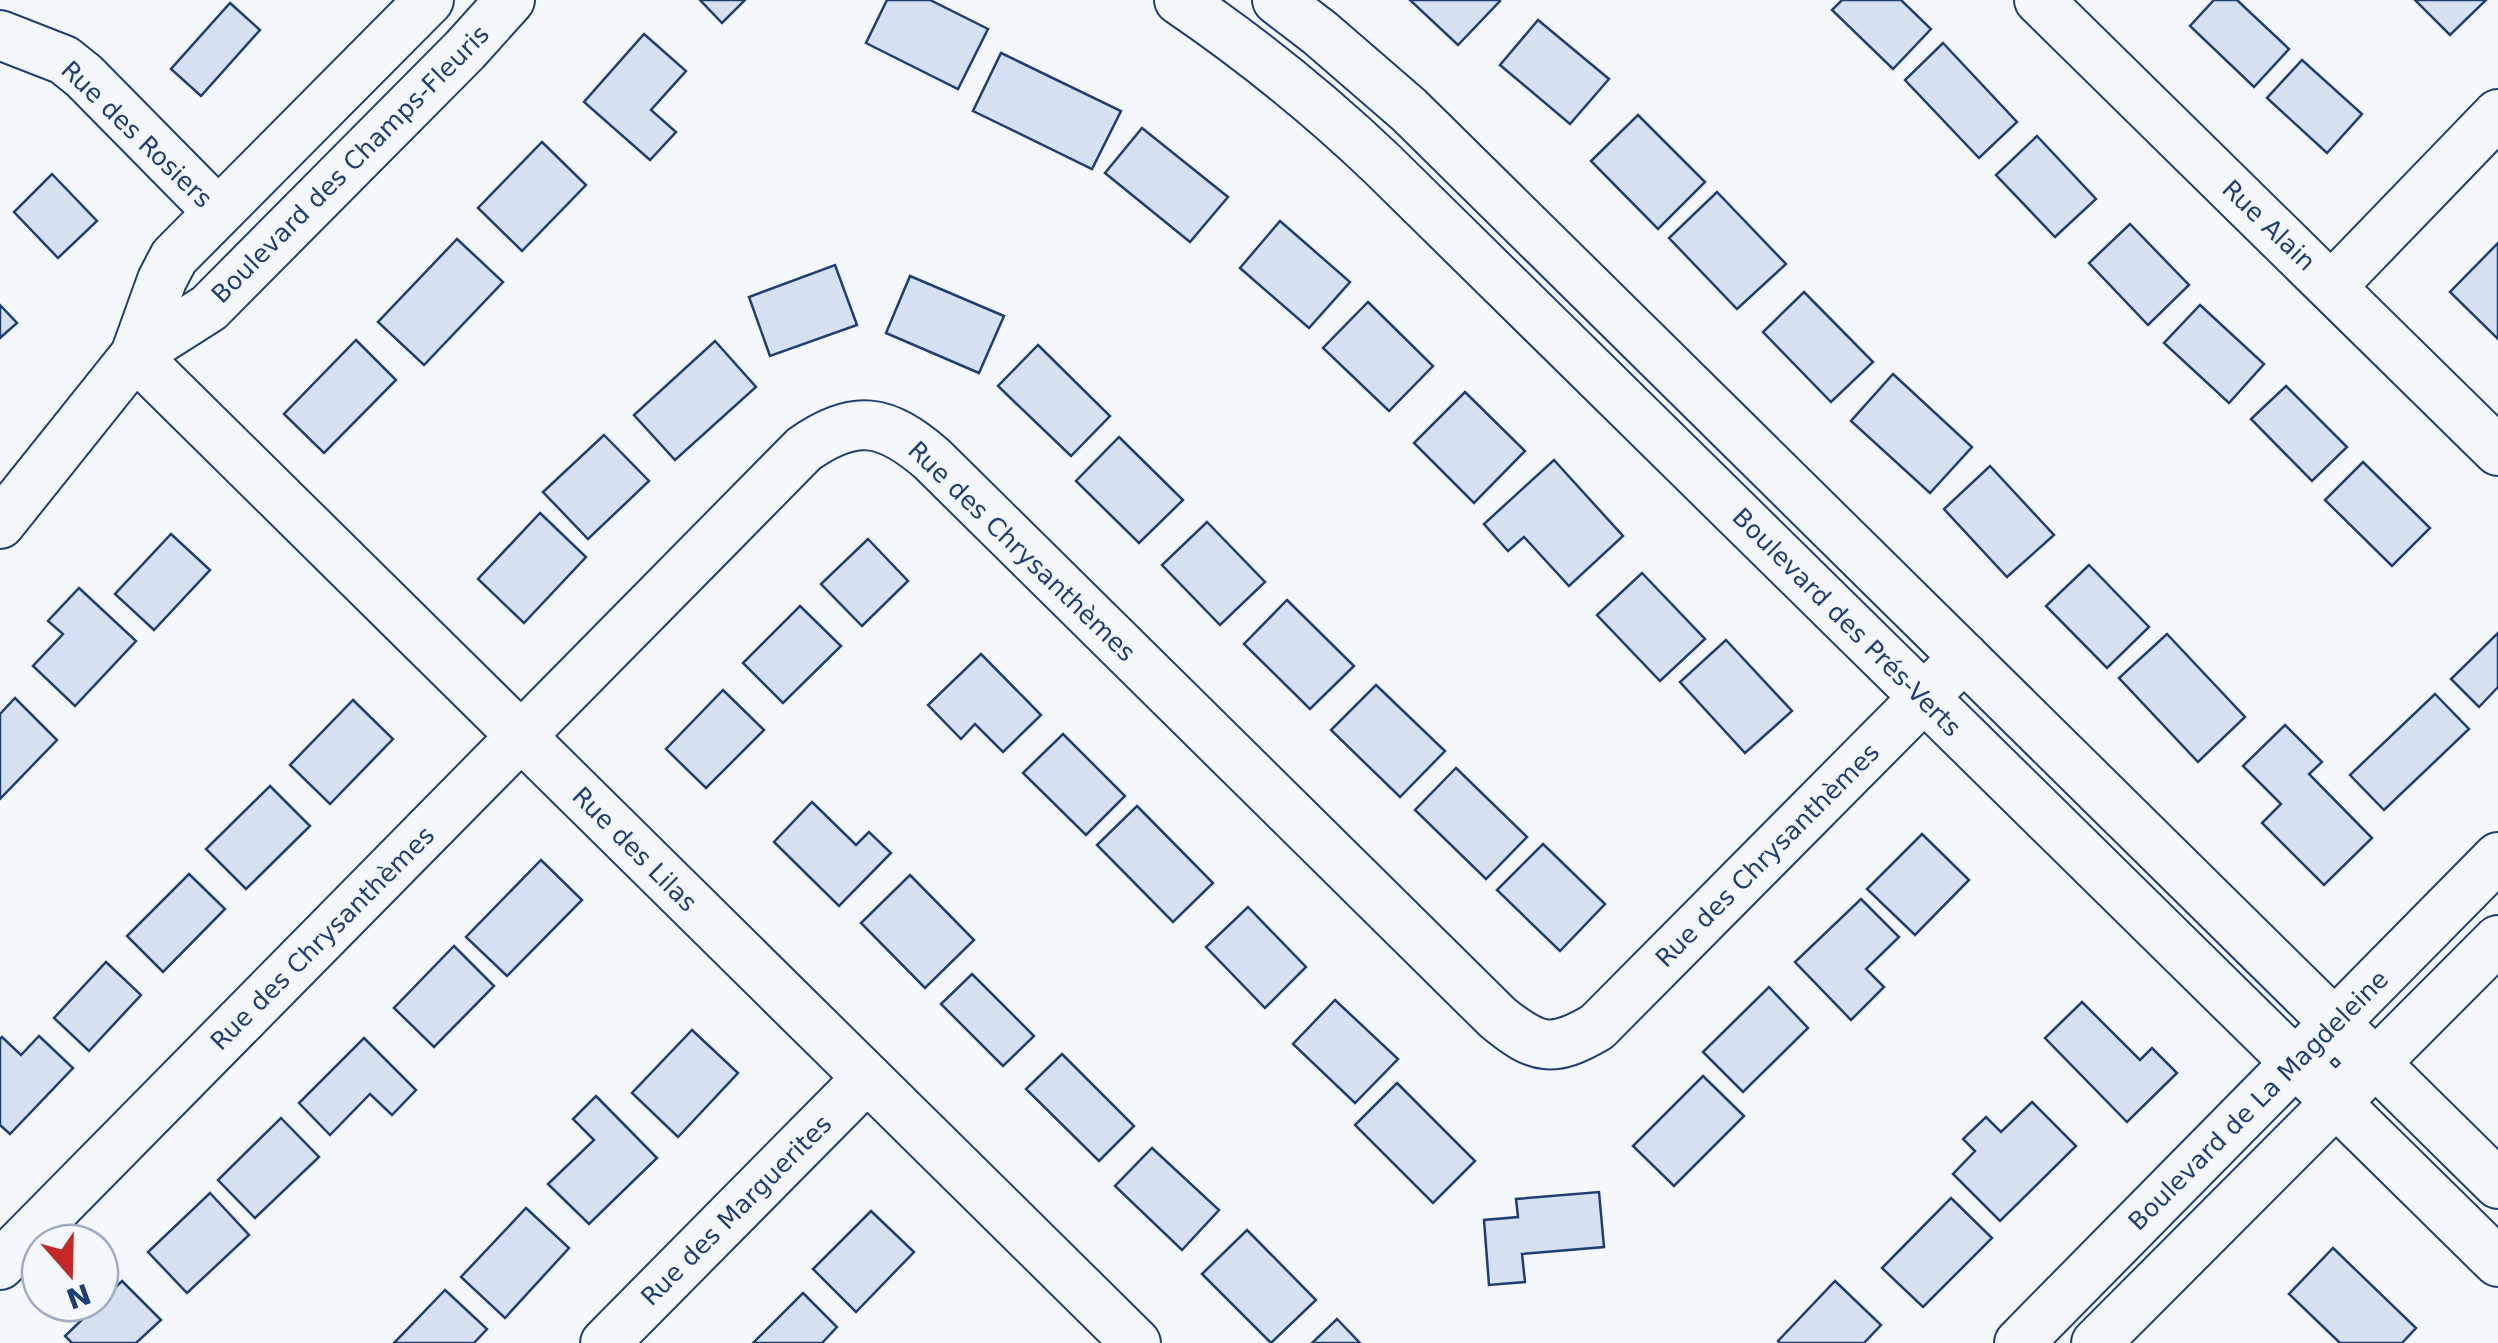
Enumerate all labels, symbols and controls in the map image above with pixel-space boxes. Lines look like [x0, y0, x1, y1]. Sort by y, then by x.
street label: Boulevard des Champs-Fleuris [206, 20, 495, 309]
street label: Rue des Rosiers [55, 55, 218, 214]
street label: Rue Alain [2216, 174, 2321, 277]
street label: Rue des Chrysanthèmes [902, 435, 1141, 667]
street label: Boulevard des Prés-Verts [1727, 502, 1967, 742]
street label: Rue des Chrysanthèmes [1650, 738, 1885, 973]
street label: Rue des Lilas [566, 781, 703, 918]
street label: Rue des Chrysanthèmes [205, 821, 440, 1056]
street label: Boulevard de La Magdeleine [2122, 964, 2394, 1236]
street label: Rue des Marguerites [635, 1109, 837, 1311]
north arrow [20, 1223, 120, 1323]
text: N [62, 1277, 95, 1316]

